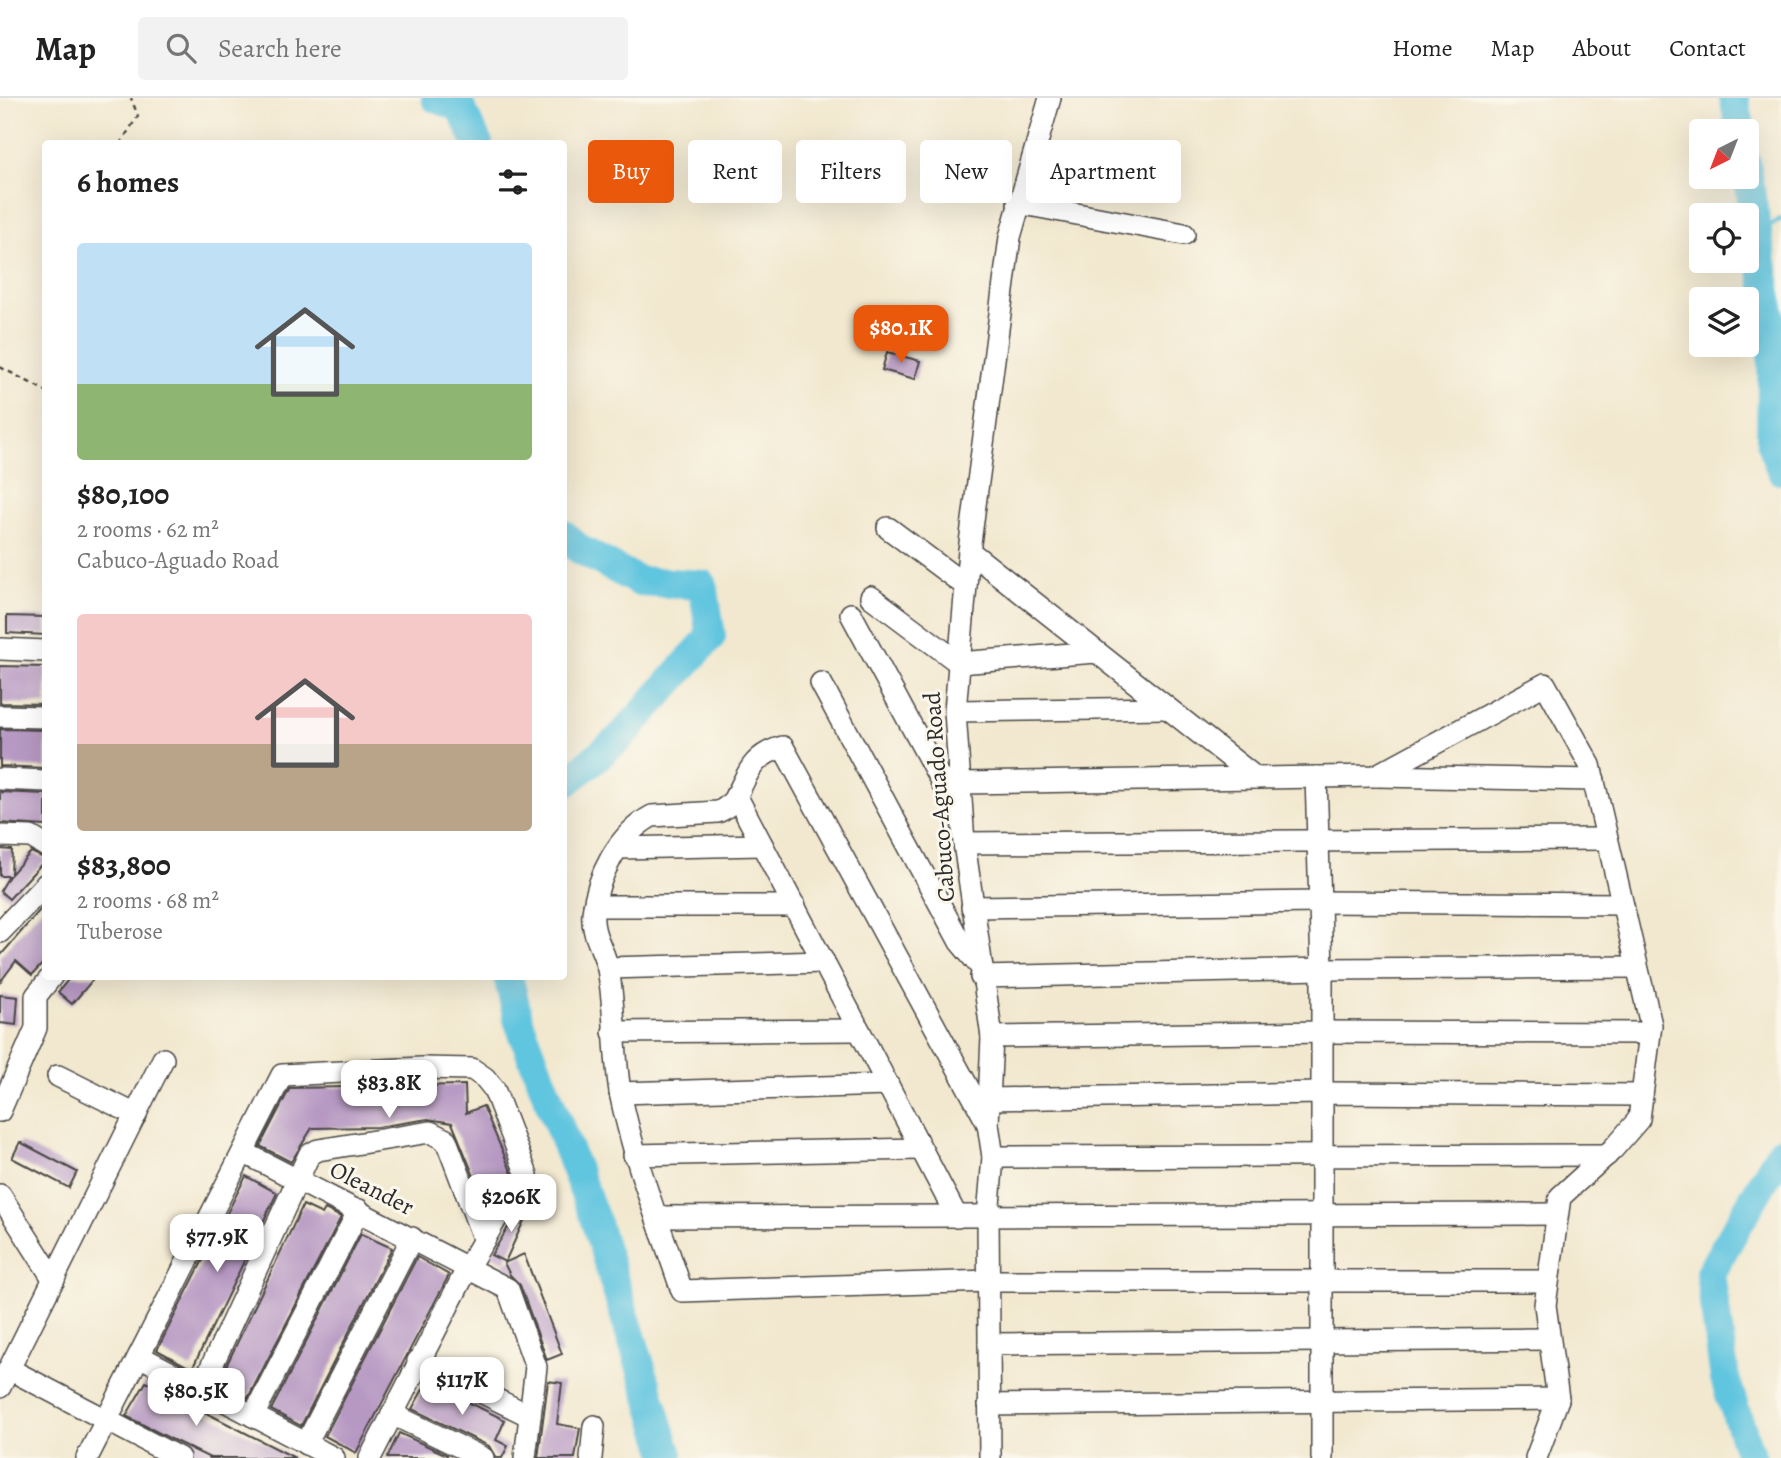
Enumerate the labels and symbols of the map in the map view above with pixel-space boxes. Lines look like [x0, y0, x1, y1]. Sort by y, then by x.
north arrow [1689, 119, 1759, 189]
pin: $80.1K [844, 306, 958, 365]
street label: Cabuco-Aguado Road [916, 691, 962, 903]
pin: $83.8K [332, 1060, 446, 1120]
street label: Oleander [324, 1153, 420, 1223]
pin: $206K [462, 1174, 560, 1234]
pin: $77.9K [160, 1214, 274, 1274]
pin: $117K [413, 1358, 511, 1417]
pin: $80.5K [139, 1368, 253, 1428]

